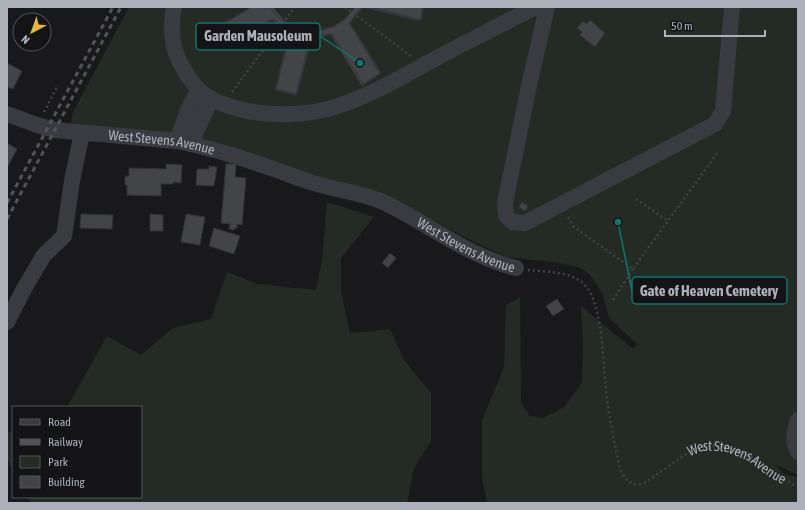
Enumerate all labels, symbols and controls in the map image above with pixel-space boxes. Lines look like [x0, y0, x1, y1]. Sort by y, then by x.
north arrow [12, 12, 52, 52]
scale bar [665, 12, 765, 38]
text: 50 m [671, 19, 693, 33]
callout: Garden Mausoleum [196, 23, 320, 50]
text: Garden Mausoleum [204, 27, 312, 44]
text: N [19, 33, 32, 46]
street label: West Stevens Avenue [108, 127, 217, 158]
street label: West Stevens Avenue [414, 214, 517, 275]
callout: Gate of Heaven Cemetery [632, 277, 787, 304]
text: Gate of Heaven Cemetery [640, 282, 779, 299]
legend [12, 406, 142, 498]
text: Road [48, 415, 71, 429]
text: Railway [48, 435, 83, 449]
street label: West Stevens Avenue [685, 438, 789, 487]
text: Park [48, 455, 69, 469]
text: Building [48, 475, 86, 489]

